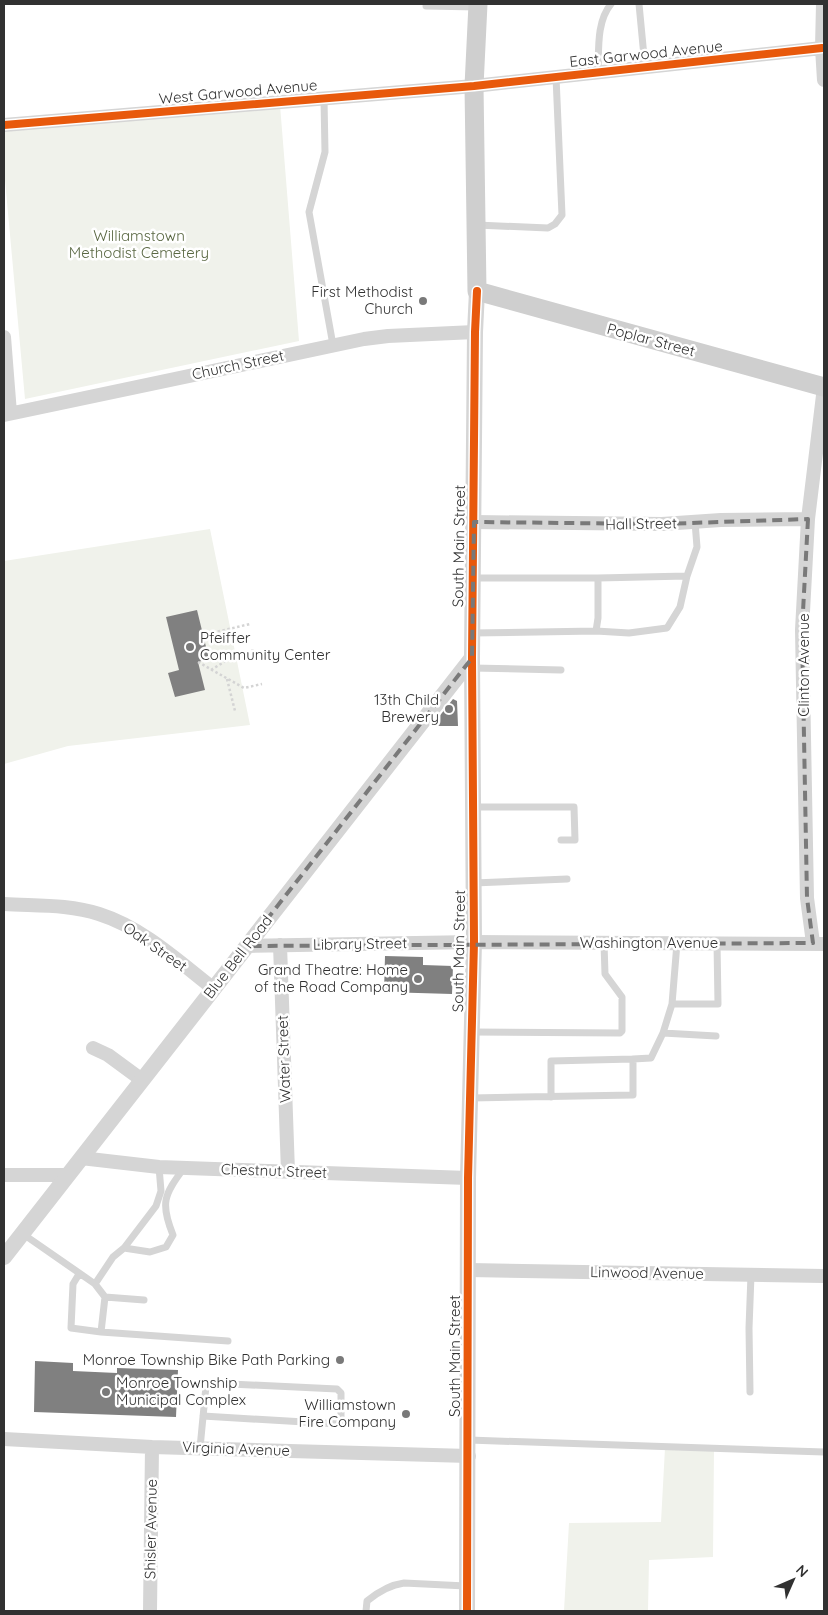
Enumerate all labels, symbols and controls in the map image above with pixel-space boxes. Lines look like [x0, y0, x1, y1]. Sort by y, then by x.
street label: East Garwood Avenue [568, 36, 724, 71]
street label: West Garwood Avenue [158, 75, 318, 108]
park label: Williamstown Methodist Cemetery [69, 226, 209, 262]
place label: First Methodist Church [311, 282, 413, 318]
marker: First Methodist Church [417, 295, 429, 307]
street label: Poplar Street [605, 319, 697, 360]
street label: Church Street [190, 345, 286, 384]
street label: South Main Street [448, 485, 469, 607]
street label: Hall Street [605, 513, 677, 534]
street label: Clinton Avenue [794, 613, 813, 717]
place label: Pfeiffer Community Center [200, 628, 331, 664]
marker: Pfeiffer Community Center [184, 641, 196, 653]
place label: 13th Child Brewery [374, 690, 439, 726]
marker: 13th Child Brewery [443, 703, 455, 715]
street label: South Main Street [448, 890, 469, 1012]
street label: Blue Bell Road [199, 911, 276, 1002]
street label: Oak Street [120, 918, 191, 976]
street label: Library Street [313, 933, 407, 954]
street label: Washington Avenue [580, 933, 718, 952]
place label: Grand Theatre: Home of the Road Company [254, 960, 408, 996]
marker: Grand Theatre: Home of the Road Company [412, 973, 424, 985]
street label: Water Street [272, 1015, 295, 1103]
street label: Chestnut Street [221, 1159, 327, 1182]
street label: Linwood Avenue [590, 1262, 704, 1283]
street label: South Main Street [445, 1295, 464, 1417]
place label: Monroe Township Bike Path Parking [83, 1350, 330, 1369]
marker: Monroe Township Bike Path Parking [334, 1354, 346, 1366]
place label: Monroe Township Municipal Complex [116, 1373, 246, 1409]
marker: Monroe Township Municipal Complex [100, 1386, 112, 1398]
place label: Williamstown Fire Company [298, 1395, 396, 1431]
marker: Williamstown Fire Company [400, 1408, 412, 1420]
street label: Virginia Avenue [182, 1437, 290, 1460]
street label: Shisler Avenue [140, 1479, 161, 1579]
north arrow [768, 1555, 818, 1605]
text: N [792, 1561, 812, 1581]

